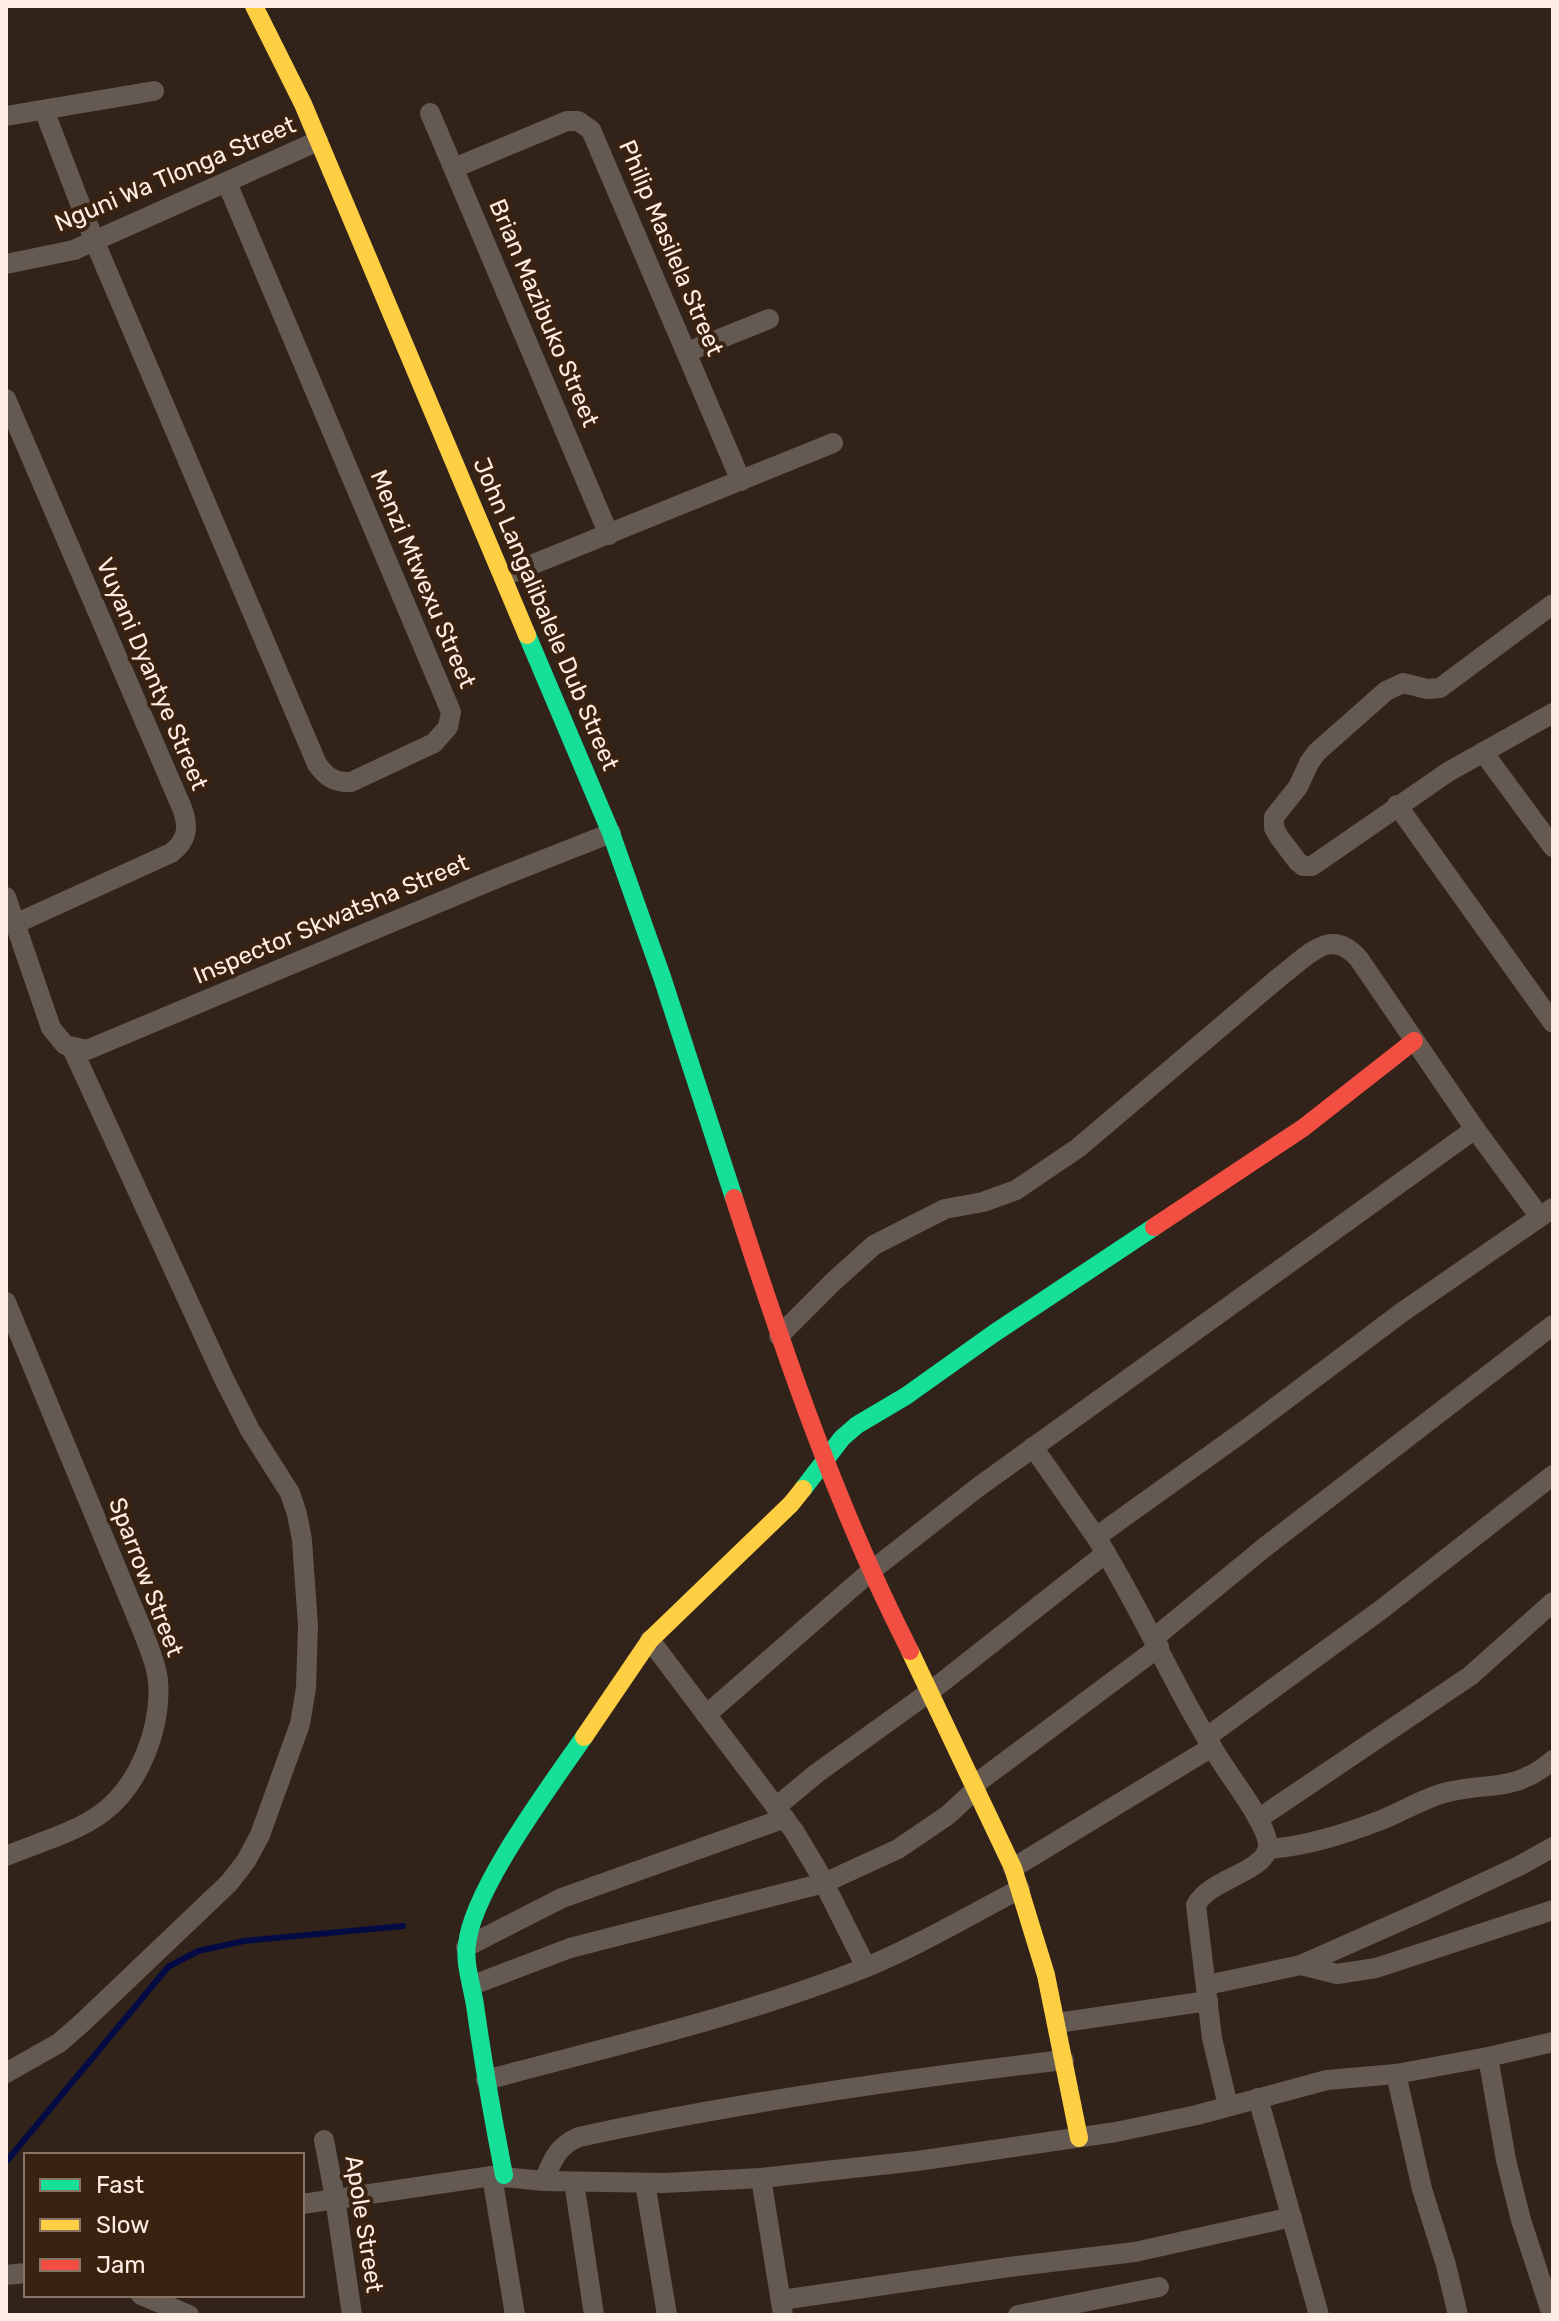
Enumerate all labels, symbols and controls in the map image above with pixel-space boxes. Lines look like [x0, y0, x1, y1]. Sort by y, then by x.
street label: Nguni Wa Tlonga Street [50, 111, 300, 237]
street label: Philip Masilela Street [613, 136, 729, 360]
street label: Brian Mazibuko Street [483, 195, 605, 431]
street label: John Langalibalele Dub Street [467, 453, 625, 775]
street label: Menzi Mtwexu Street [364, 466, 482, 692]
street label: Vuyani Dyantye Street [90, 554, 214, 794]
street label: Inspector Skwatsha Street [189, 848, 473, 990]
street label: Sparrow Street [103, 1494, 189, 1660]
legend [24, 2153, 304, 2297]
street label: Apole Street [339, 2153, 389, 2295]
text: Fast [96, 2171, 144, 2199]
text: Slow [96, 2211, 149, 2239]
text: Jam [96, 2251, 146, 2279]

